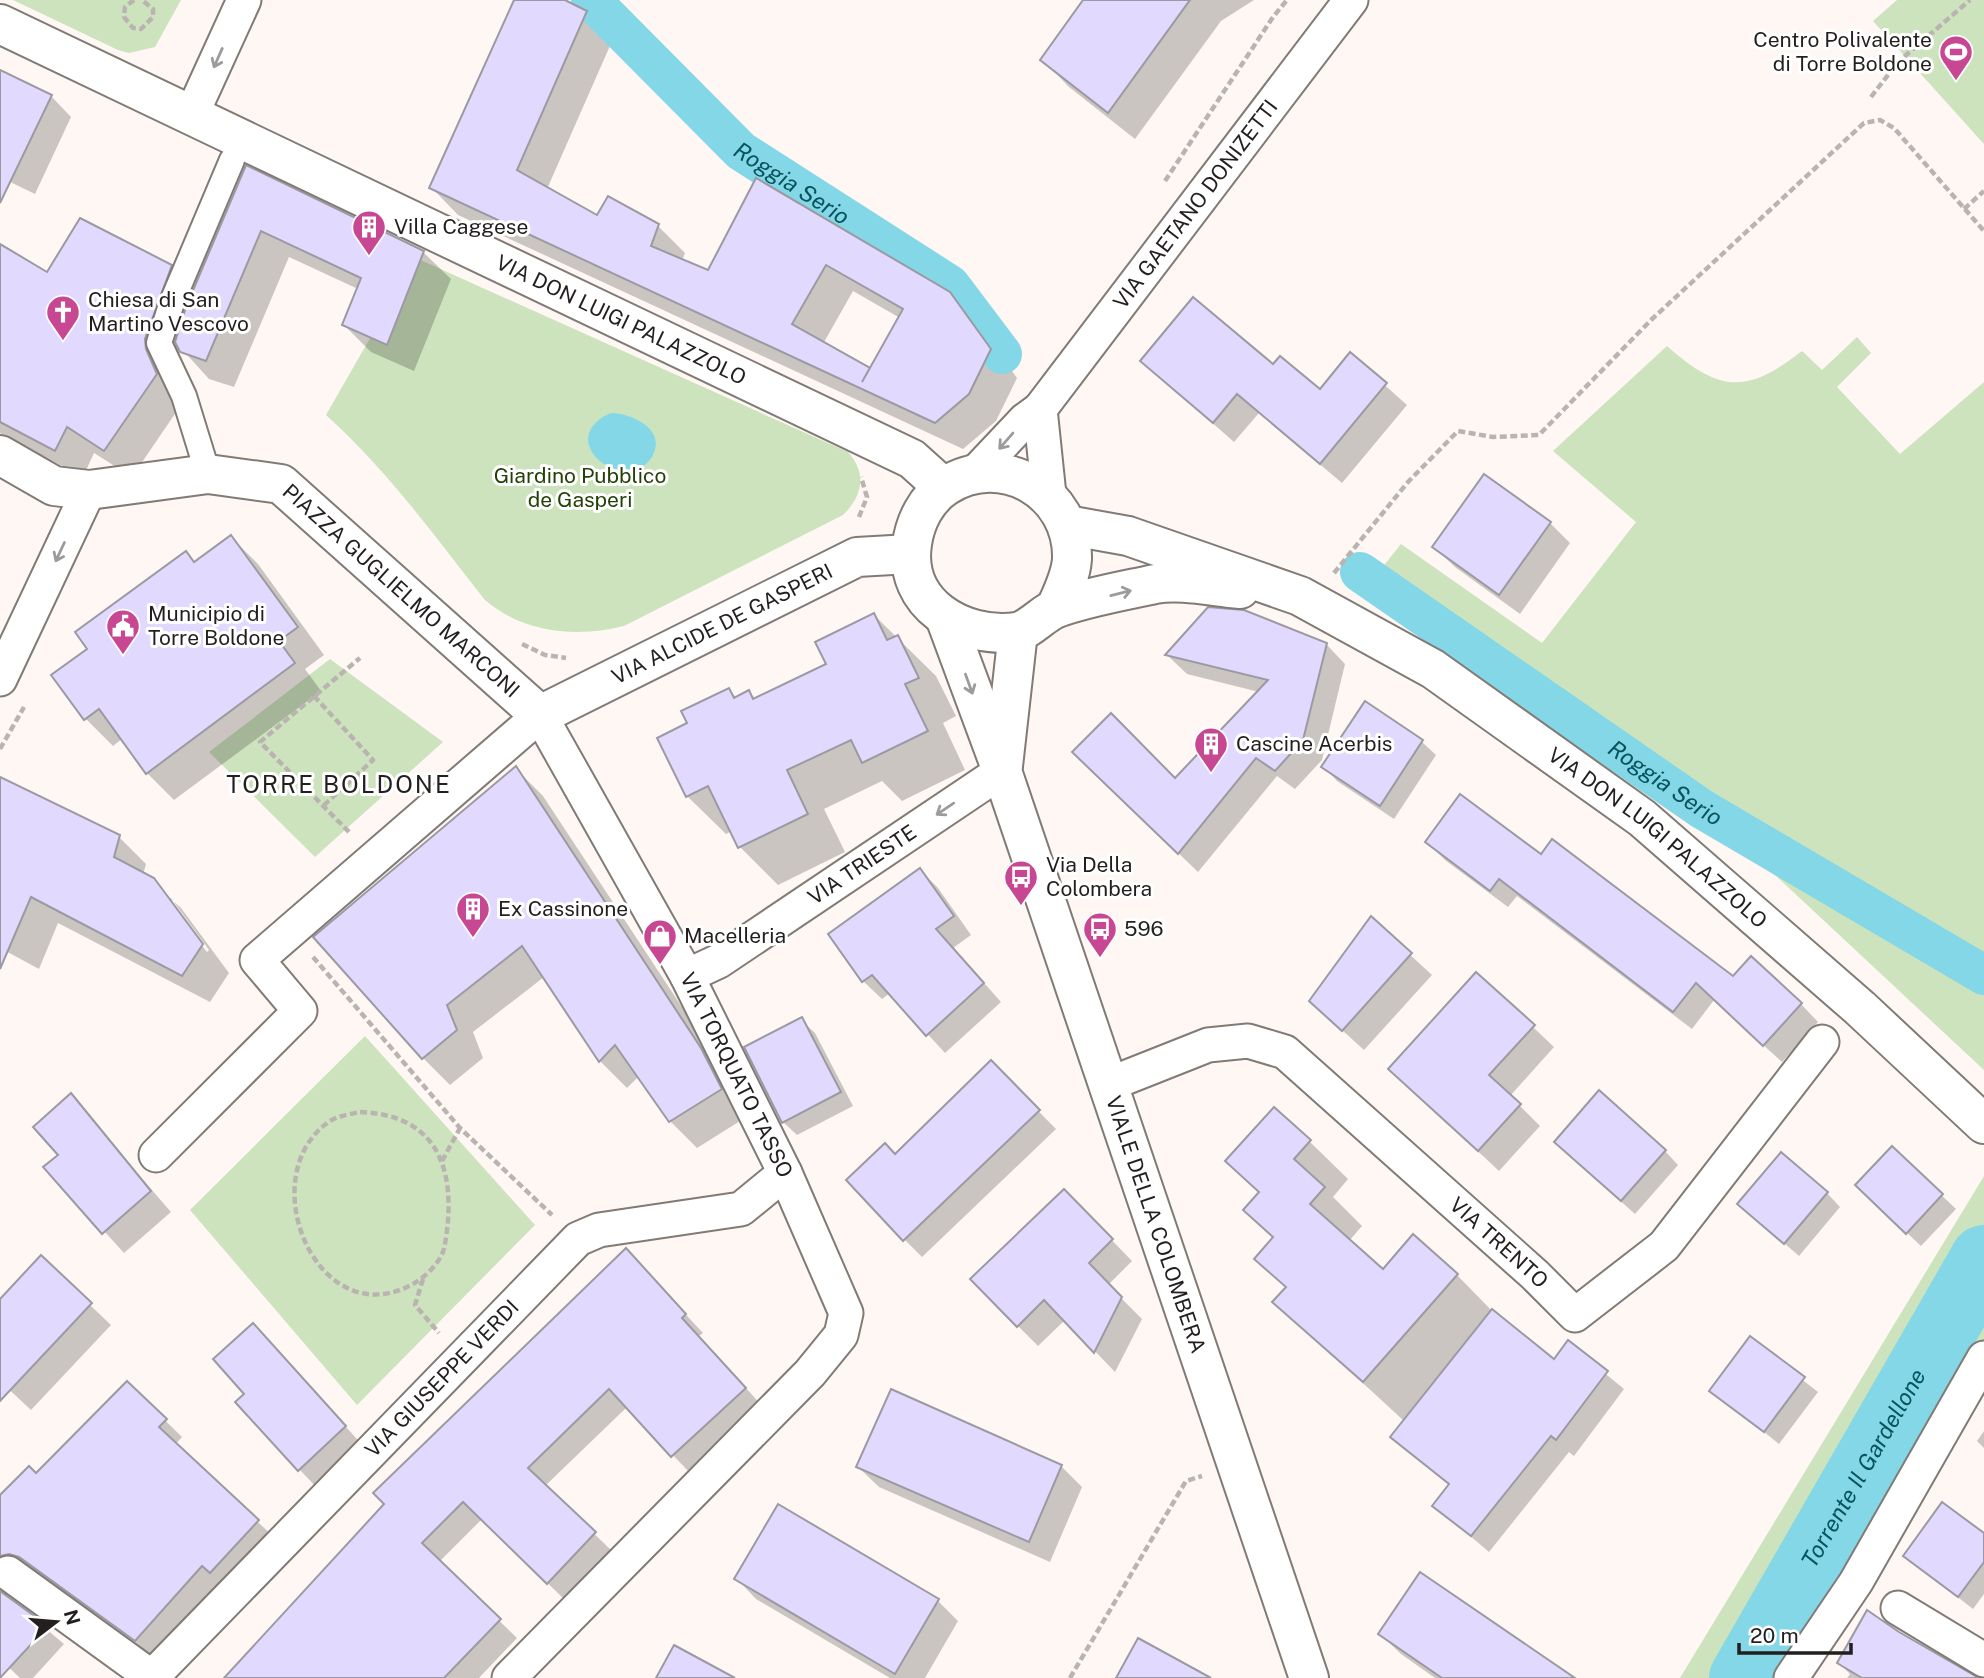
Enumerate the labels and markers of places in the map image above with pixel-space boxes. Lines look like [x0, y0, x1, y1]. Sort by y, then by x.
place label: Centro Polivalente di Torre Boldone [1753, 27, 1932, 76]
sports icon: Centro Polivalente di Torre Boldone [1937, 33, 1975, 82]
building icon: Villa Caggese [350, 208, 388, 257]
place label: Villa Caggese [394, 214, 528, 239]
place label: Chiesa di San Martino Vescovo [88, 287, 249, 336]
church icon: Chiesa di San Martino Vescovo [44, 293, 82, 342]
place label: Municipio di Torre Boldone [148, 601, 284, 650]
public building icon: Municipio di Torre Boldone [104, 607, 142, 656]
building icon: Cascine Acerbis [1192, 725, 1230, 774]
place label: Cascine Acerbis [1236, 731, 1392, 756]
place label: Via Della Colombera [1046, 852, 1152, 901]
bus stop icon: Via Della Colombera [1002, 858, 1040, 907]
building icon: Ex Cassinone [454, 890, 492, 939]
place label: Ex Cassinone [498, 896, 628, 921]
bus stop icon: 596 [1081, 910, 1119, 959]
place label: 596 [1124, 916, 1164, 941]
shop icon: Macelleria [641, 917, 679, 966]
place label: Macelleria [684, 923, 786, 948]

